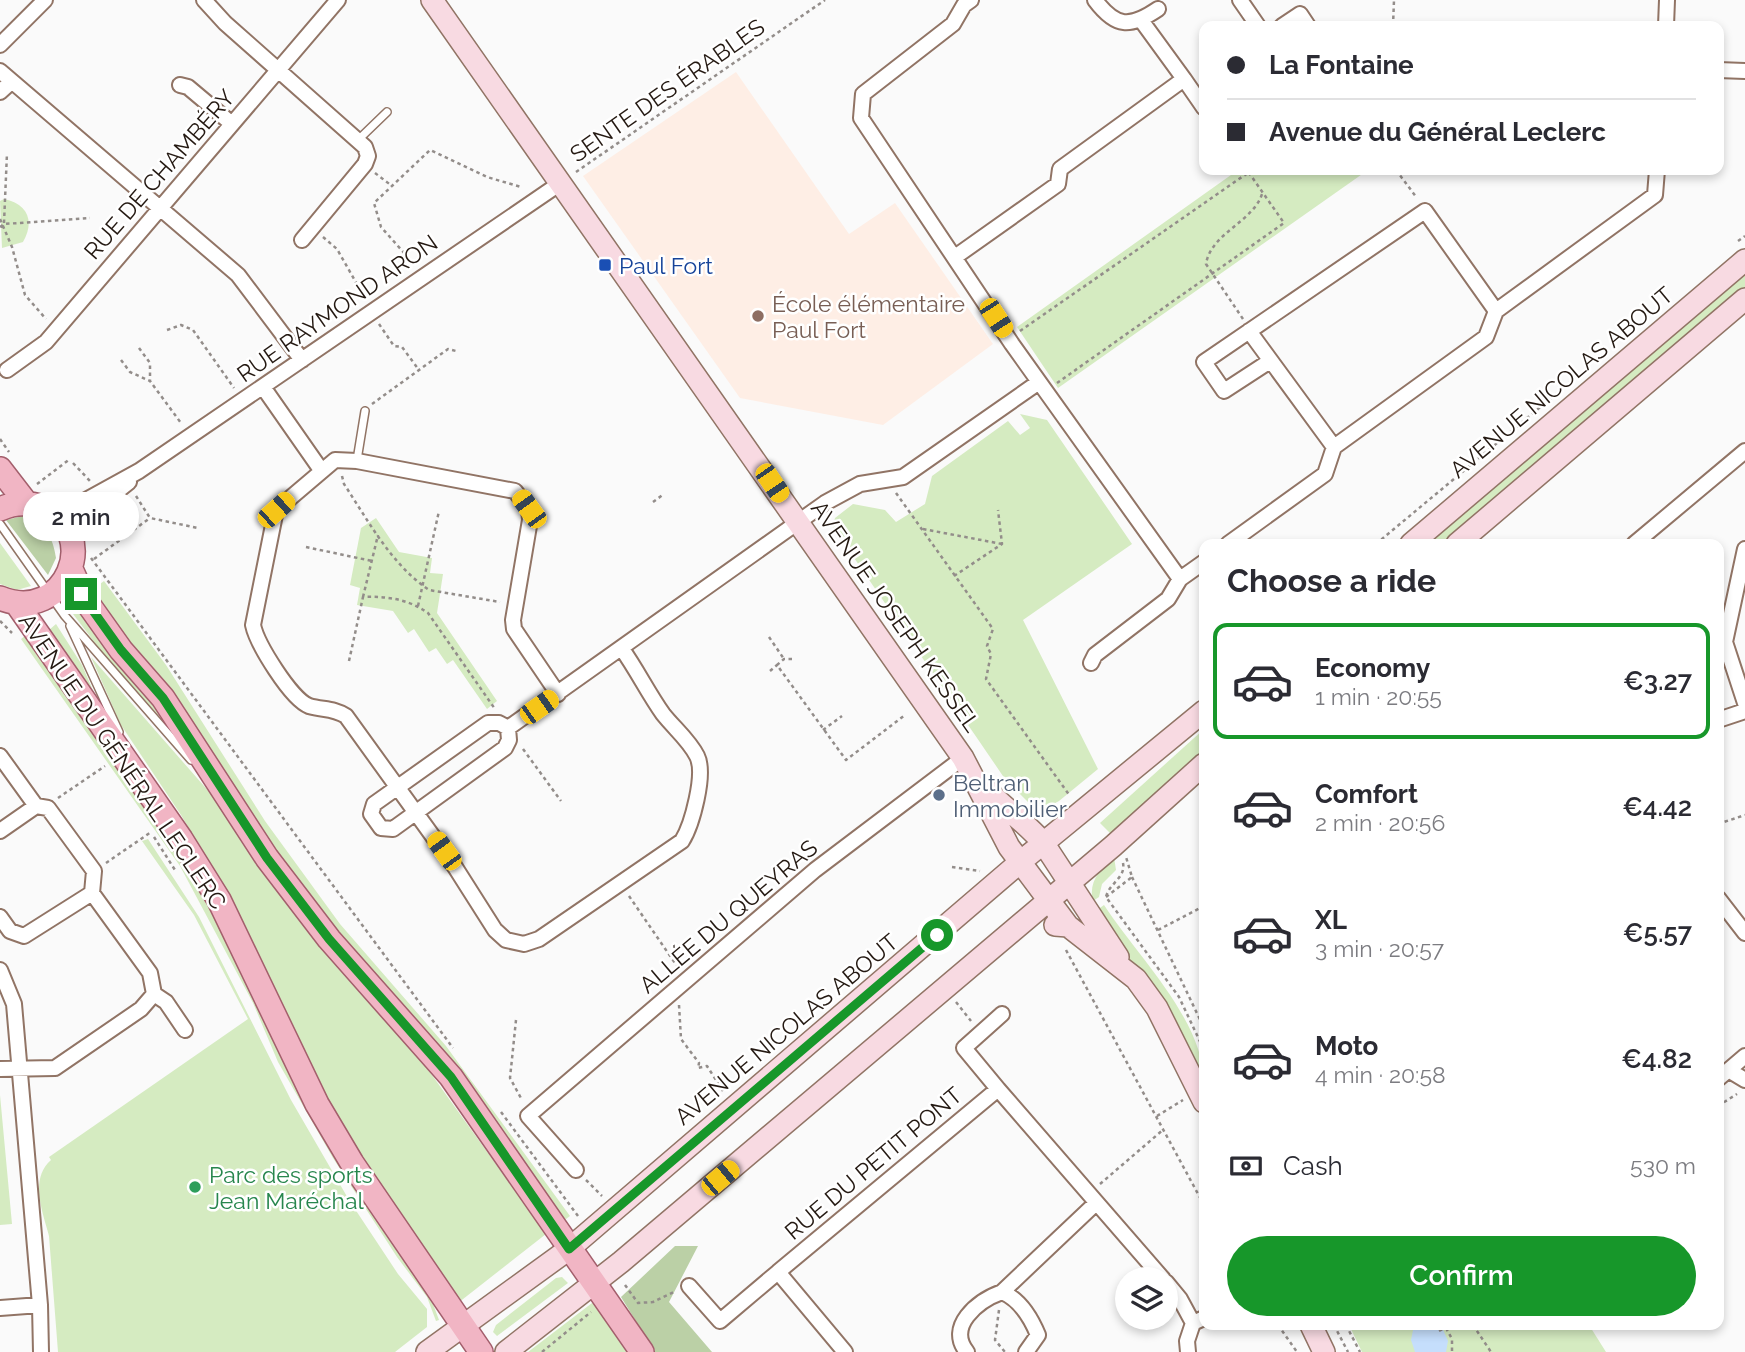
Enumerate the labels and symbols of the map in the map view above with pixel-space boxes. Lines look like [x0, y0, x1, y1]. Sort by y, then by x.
street label: SENTE DES ÉRABLES [565, 13, 769, 167]
street label: RUE DE CHAMBÉRY [78, 84, 240, 264]
street label: RUE RAYMOND ARON [232, 229, 442, 387]
place label: Paul Fort [619, 252, 713, 279]
marker: Paul Fort [597, 257, 613, 273]
street label: AVENUE NICOLAS ABOUT [1444, 281, 1678, 483]
place label: École élémentaire Paul Fort [772, 290, 965, 343]
car [976, 295, 1017, 341]
marker: École élémentaire Paul Fort [750, 308, 766, 324]
car [752, 460, 793, 506]
car [509, 486, 550, 532]
car [254, 488, 299, 532]
callout: 2 min [23, 492, 139, 542]
street label: AVENUE JOSEPH KESSEL [806, 495, 986, 737]
route end [65, 578, 97, 610]
street label: AVENUE DU GÉNÉRAL LECLERC [14, 608, 232, 914]
car [516, 686, 563, 728]
place label: Beltran Immobilier [953, 769, 1067, 822]
marker: Beltran Immobilier [931, 787, 947, 803]
car [424, 828, 465, 874]
street label: ALLÉE DU QUEYRAS [634, 834, 822, 998]
route start [921, 919, 953, 951]
street label: AVENUE NICOLAS ABOUT [669, 928, 903, 1130]
street label: RUE DU PETIT PONT [779, 1081, 967, 1245]
car [698, 1156, 743, 1200]
place label: Parc des sports Jean Maréchal [209, 1161, 373, 1214]
marker: Parc des sports Jean Maréchal [187, 1179, 203, 1195]

